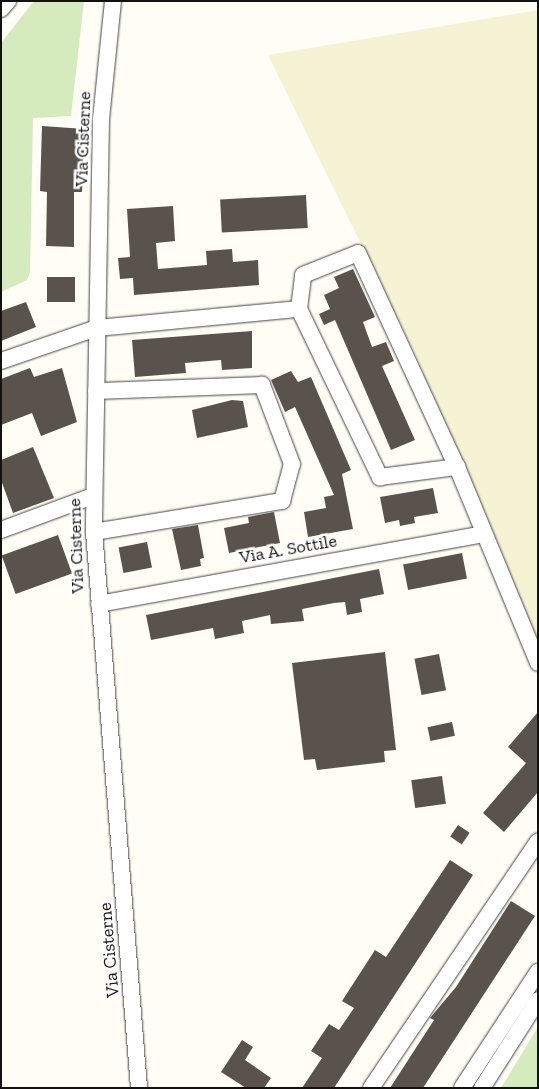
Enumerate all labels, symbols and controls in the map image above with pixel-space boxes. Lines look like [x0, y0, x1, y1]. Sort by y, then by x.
street label: Via Cisterne [71, 91, 95, 187]
street label: Via Cisterne [64, 498, 88, 594]
street label: Via A. Sottile [237, 530, 339, 568]
street label: Via Cisterne [94, 902, 124, 998]

